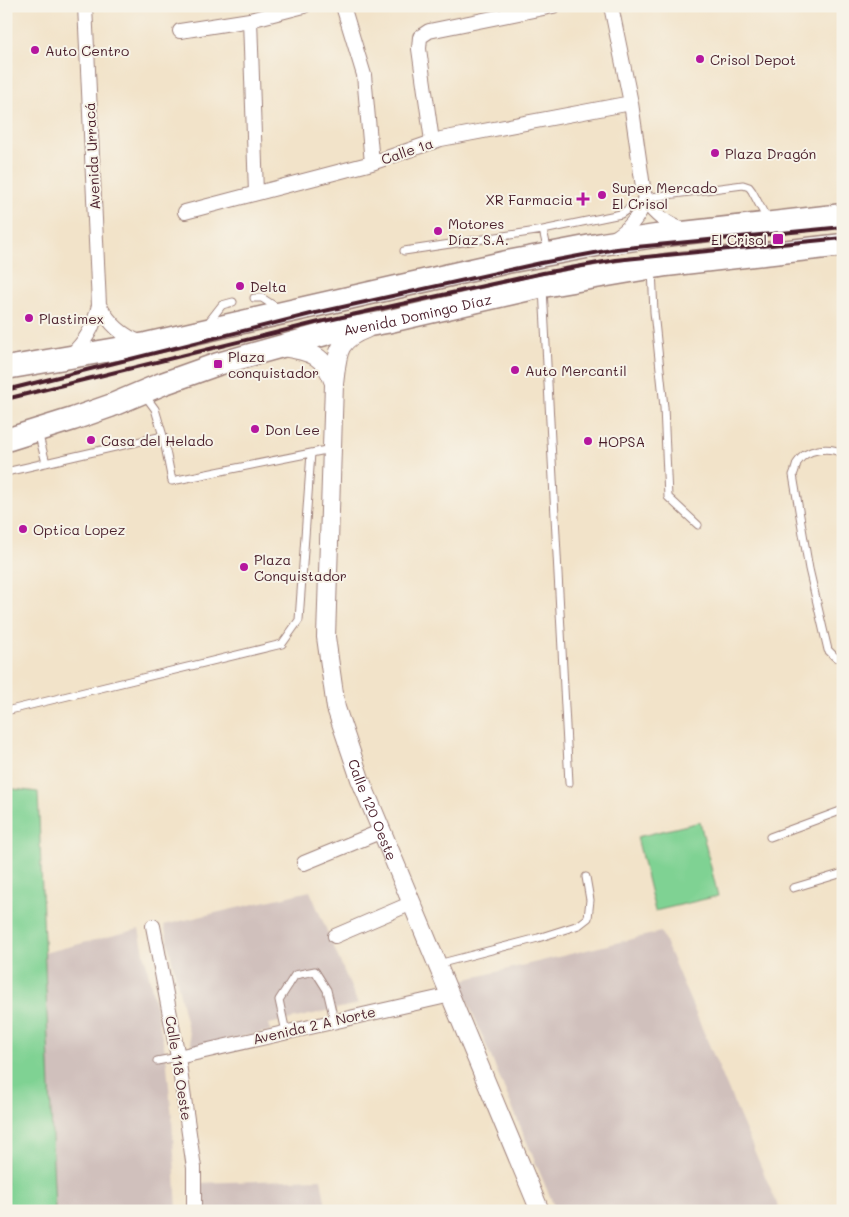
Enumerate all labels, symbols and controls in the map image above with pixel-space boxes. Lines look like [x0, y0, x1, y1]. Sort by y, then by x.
place label: Auto Centro [45, 41, 129, 60]
marker: Auto Centro [29, 44, 41, 56]
place label: Crisol Depot [710, 50, 796, 69]
marker: Crisol Depot [694, 53, 706, 65]
street label: Avenida Urracá [80, 102, 104, 210]
street label: Calle 1a [378, 133, 436, 169]
place label: Plaza Dragón [725, 144, 816, 163]
marker: Plaza Dragón [709, 147, 721, 159]
place label: Super Mercado El Crisol [612, 178, 717, 213]
marker: Super Mercado El Crisol [596, 189, 608, 201]
place label: XR Farmacia [486, 190, 573, 209]
marker: XR Farmacia [577, 193, 589, 205]
place label: Motores Díaz S.A. [448, 214, 509, 249]
marker: Motores Díaz S.A. [432, 225, 444, 237]
place label: El Crisol [711, 230, 767, 249]
marker: El Crisol [771, 232, 785, 246]
place label: Delta [250, 277, 287, 296]
marker: Delta [234, 280, 246, 292]
street label: Avenida Domingo Díaz [342, 289, 494, 339]
place label: Plastimex [39, 309, 104, 328]
marker: Plastimex [23, 312, 35, 324]
place label: Plaza conquistador [228, 347, 319, 382]
marker: Plaza conquistador [212, 358, 224, 370]
place label: Auto Mercantil [525, 361, 627, 380]
marker: Auto Mercantil [509, 364, 521, 376]
place label: Don Lee [265, 420, 320, 439]
marker: Don Lee [249, 423, 261, 435]
place label: Casa del Helado [101, 431, 213, 450]
place label: HOPSA [598, 432, 645, 451]
marker: Casa del Helado [85, 434, 97, 446]
marker: HOPSA [582, 435, 594, 447]
place label: Optica Lopez [33, 520, 126, 539]
marker: Optica Lopez [17, 523, 29, 535]
place label: Plaza Conquistador [254, 550, 347, 585]
marker: Plaza Conquistador [238, 561, 250, 573]
street label: Calle 120 Oeste [344, 756, 402, 863]
street label: Avenida 2 A Norte [251, 1002, 377, 1048]
street label: Calle 118 Oeste [161, 1014, 197, 1122]

